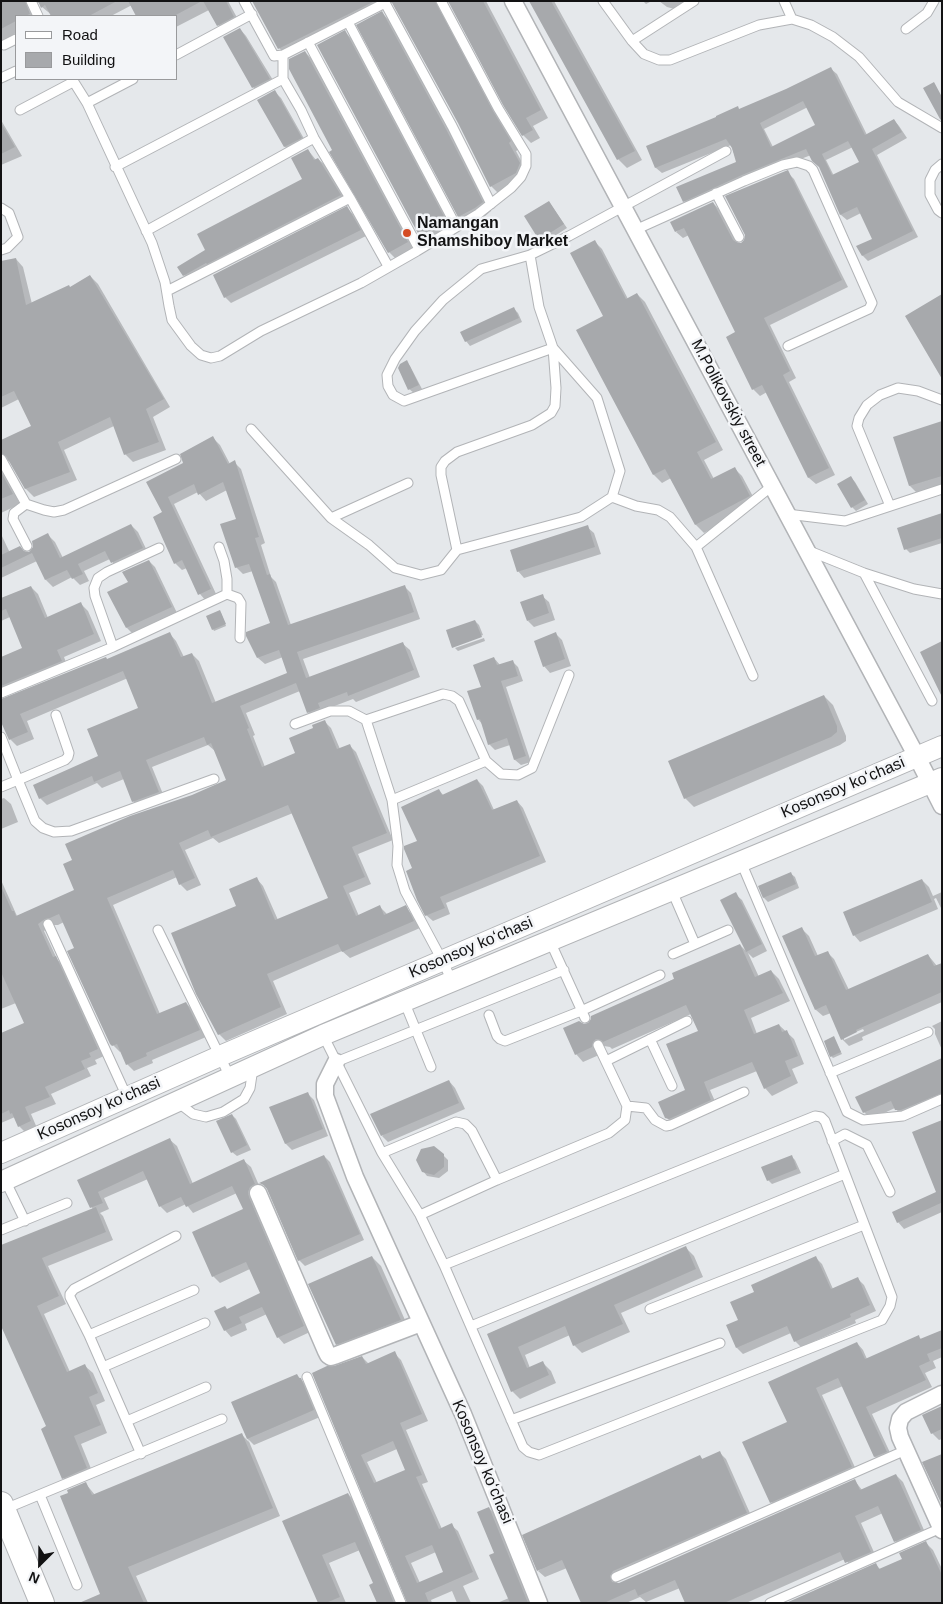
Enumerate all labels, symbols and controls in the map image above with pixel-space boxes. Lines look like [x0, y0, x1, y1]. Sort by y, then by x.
legend [15, 15, 178, 80]
text: Road [62, 26, 98, 43]
text: Building [62, 51, 115, 68]
place label: Namangan Shamshiboy Market [417, 214, 568, 252]
marker: Namangan Shamshiboy Market [401, 227, 413, 239]
street label: M.Polikovskiy street [686, 336, 770, 470]
street label: Kosonsoy koʻchasi [778, 753, 908, 823]
street label: Kosonsoy koʻchasi [406, 913, 536, 983]
street label: Kosonsoy koʻchasi [35, 1073, 163, 1145]
street label: Kosonsoy koʻchasi [447, 1397, 517, 1527]
north arrow [15, 1539, 65, 1589]
text: N [26, 1568, 42, 1587]

